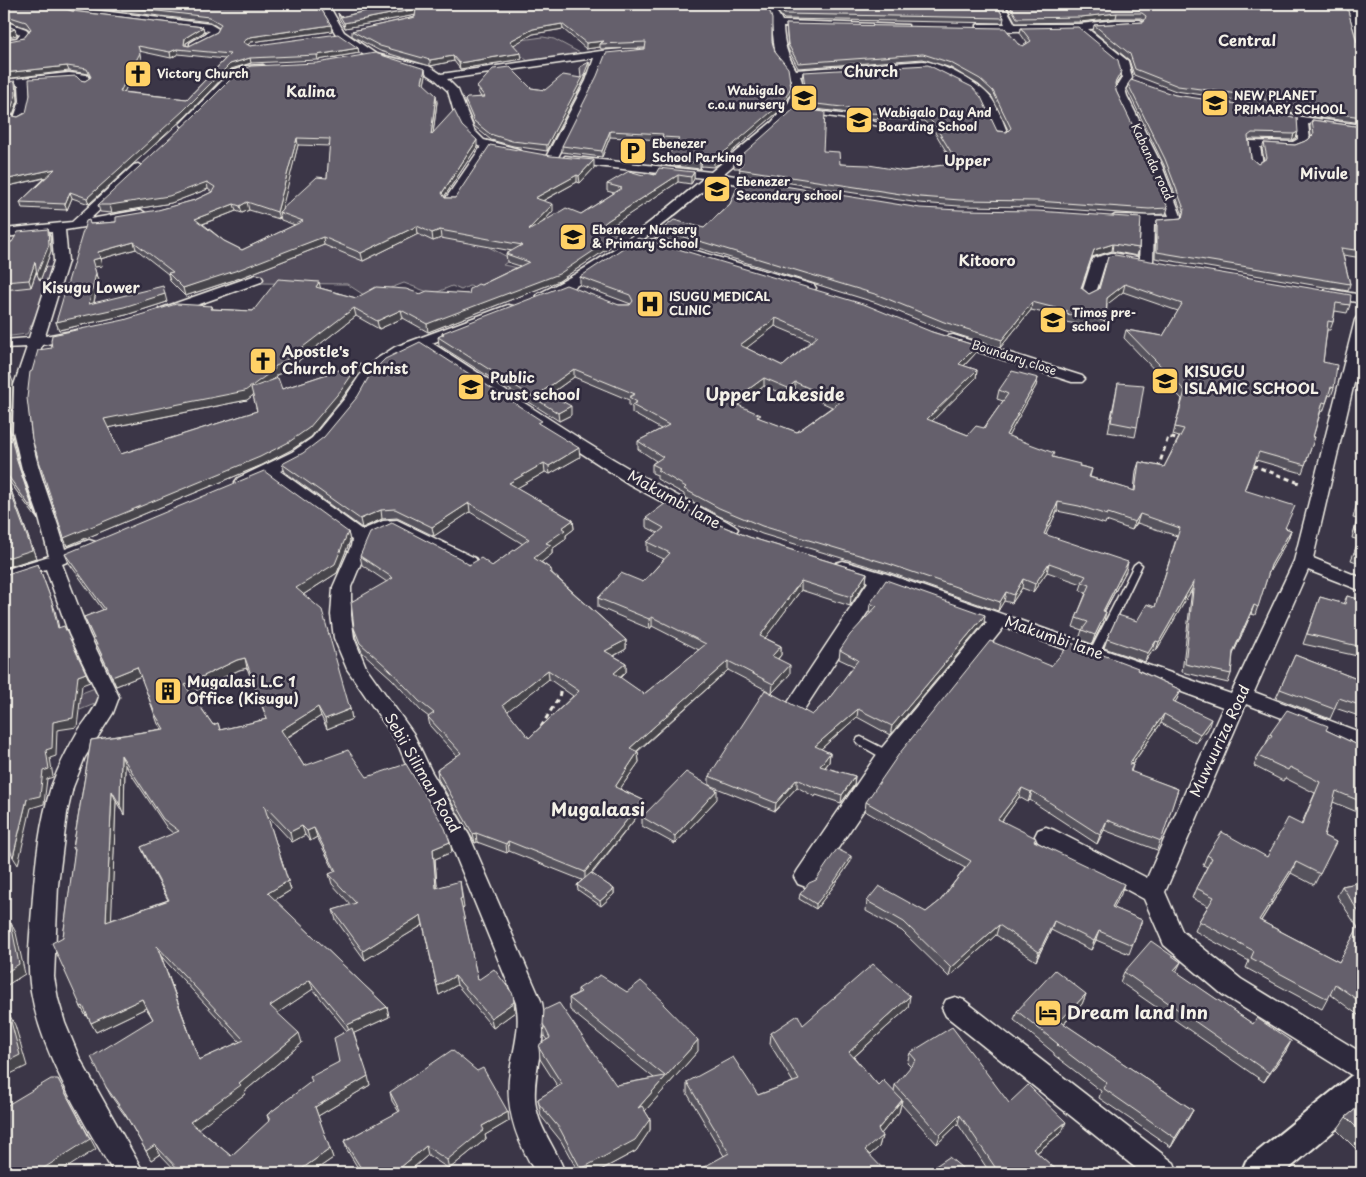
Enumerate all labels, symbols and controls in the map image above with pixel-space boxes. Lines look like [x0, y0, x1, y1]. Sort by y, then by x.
district label: Central [1218, 28, 1276, 51]
church icon: Victory Church [123, 59, 153, 89]
district label: Church [844, 59, 898, 82]
place label: Victory Church [157, 64, 249, 82]
district label: Kalina [286, 79, 337, 102]
place label: Wabigalo c.o.u nursery [708, 81, 785, 113]
school or university icon: Wabigalo c.o.u nursery [789, 83, 819, 113]
place label: NEW PLANET PRIMARY SCHOOL [1234, 86, 1346, 118]
school or university icon: NEW PLANET PRIMARY SCHOOL [1200, 88, 1230, 118]
place label: Wabigalo Day And Boarding School [878, 103, 992, 135]
school or university icon: Wabigalo Day And Boarding School [844, 105, 874, 135]
street label: Kabanda road [1127, 120, 1179, 203]
place label: Ebenezer School Parking [652, 134, 743, 166]
parking icon: Ebenezer School Parking [618, 136, 648, 166]
district label: Upper [944, 148, 990, 171]
district label: Mivule [1300, 161, 1348, 184]
place label: Ebenezer Secondary school [736, 172, 842, 204]
school or university icon: Ebenezer Secondary school [702, 174, 732, 204]
place label: Ebenezer Nursery & Primary School [592, 220, 699, 252]
school or university icon: Ebenezer Nursery & Primary School [558, 222, 588, 252]
district label: Kitooro [959, 248, 1015, 271]
district label: Kisugu Lower [42, 275, 141, 298]
place label: ISUGU MEDICAL CLINIC [669, 287, 770, 319]
hospital icon: ISUGU MEDICAL CLINIC [635, 289, 665, 319]
place label: Timos pre- school [1072, 303, 1136, 335]
school or university icon: Timos pre- school [1038, 305, 1068, 335]
street label: Boundary close [969, 335, 1059, 379]
place label: Apostle's Church of Christ [282, 339, 408, 379]
church icon: Apostle's Church of Christ [248, 346, 278, 376]
place label: KISUGU ISLAMIC SCHOOL [1184, 359, 1319, 399]
place label: Public trust school [490, 365, 580, 405]
school or university icon: KISUGU ISLAMIC SCHOOL [1150, 366, 1180, 396]
school or university icon: Public trust school [456, 372, 486, 402]
district label: Upper Lakeside [705, 380, 845, 407]
street label: Makumbi lane [624, 464, 726, 534]
street label: Makumbi lane [1002, 609, 1107, 664]
place label: Mugalasi L.C 1 Office (Kisugu) [187, 669, 299, 709]
building icon: Mugalasi L.C 1 Office (Kisugu) [153, 676, 183, 706]
street label: Muwuuriza Road [1183, 680, 1255, 800]
street label: Sebii Siliman Road [380, 708, 467, 837]
district label: Mugalaasi [551, 795, 645, 822]
hotel icon: Dream land Inn [1033, 998, 1063, 1028]
place label: Dream land Inn [1067, 998, 1208, 1025]

